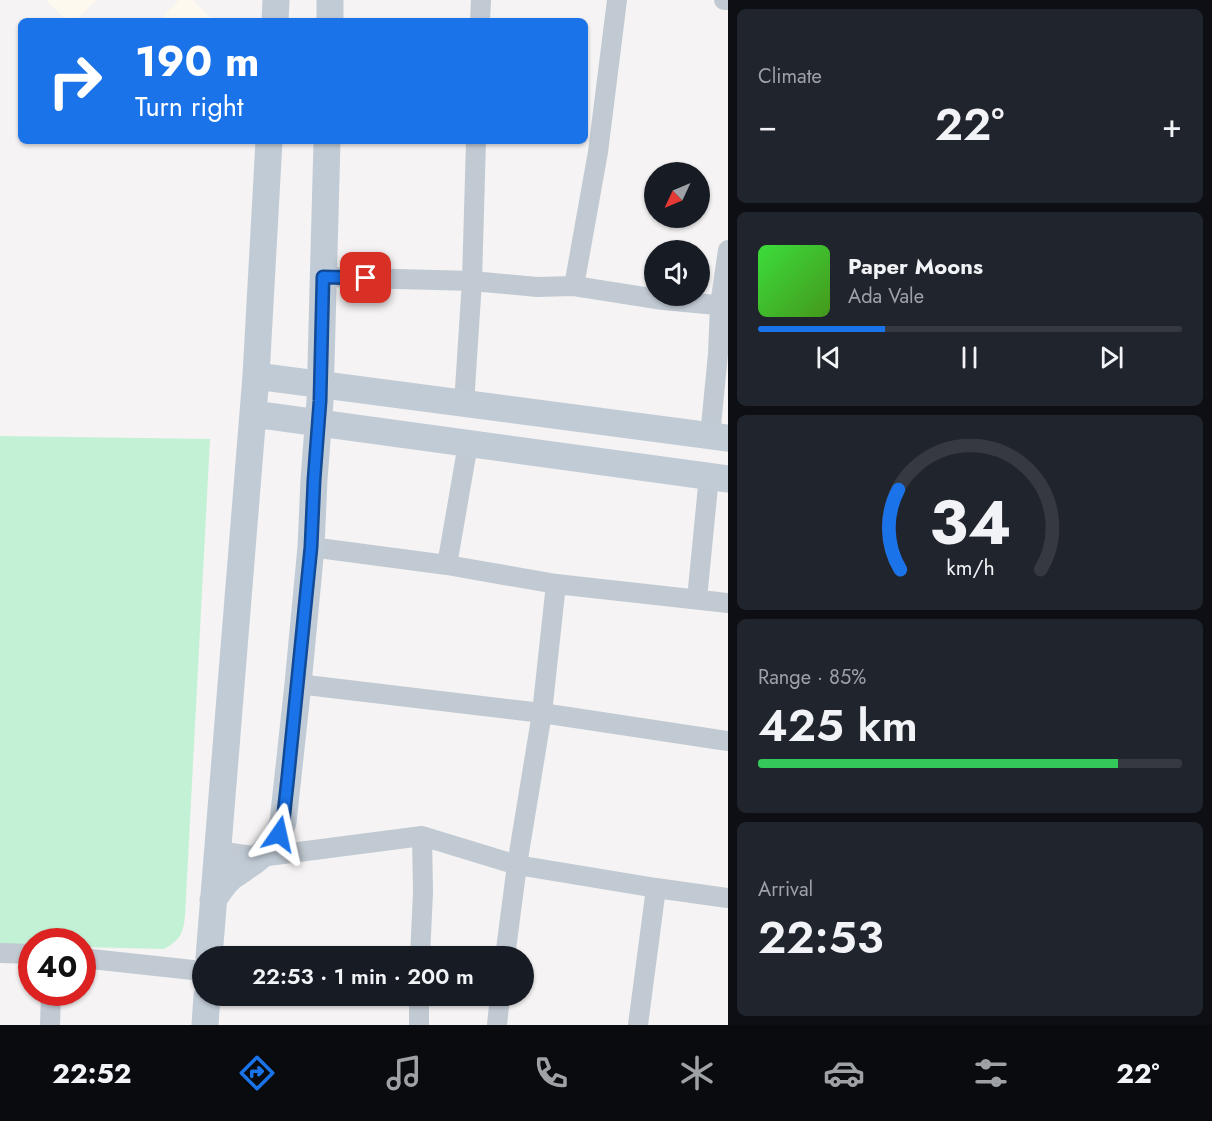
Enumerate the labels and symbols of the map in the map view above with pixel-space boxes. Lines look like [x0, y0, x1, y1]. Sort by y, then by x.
north arrow [644, 162, 710, 228]
pin [340, 252, 391, 303]
position arrow [247, 802, 311, 866]
speed limit sign: 40 [18, 928, 96, 1006]

